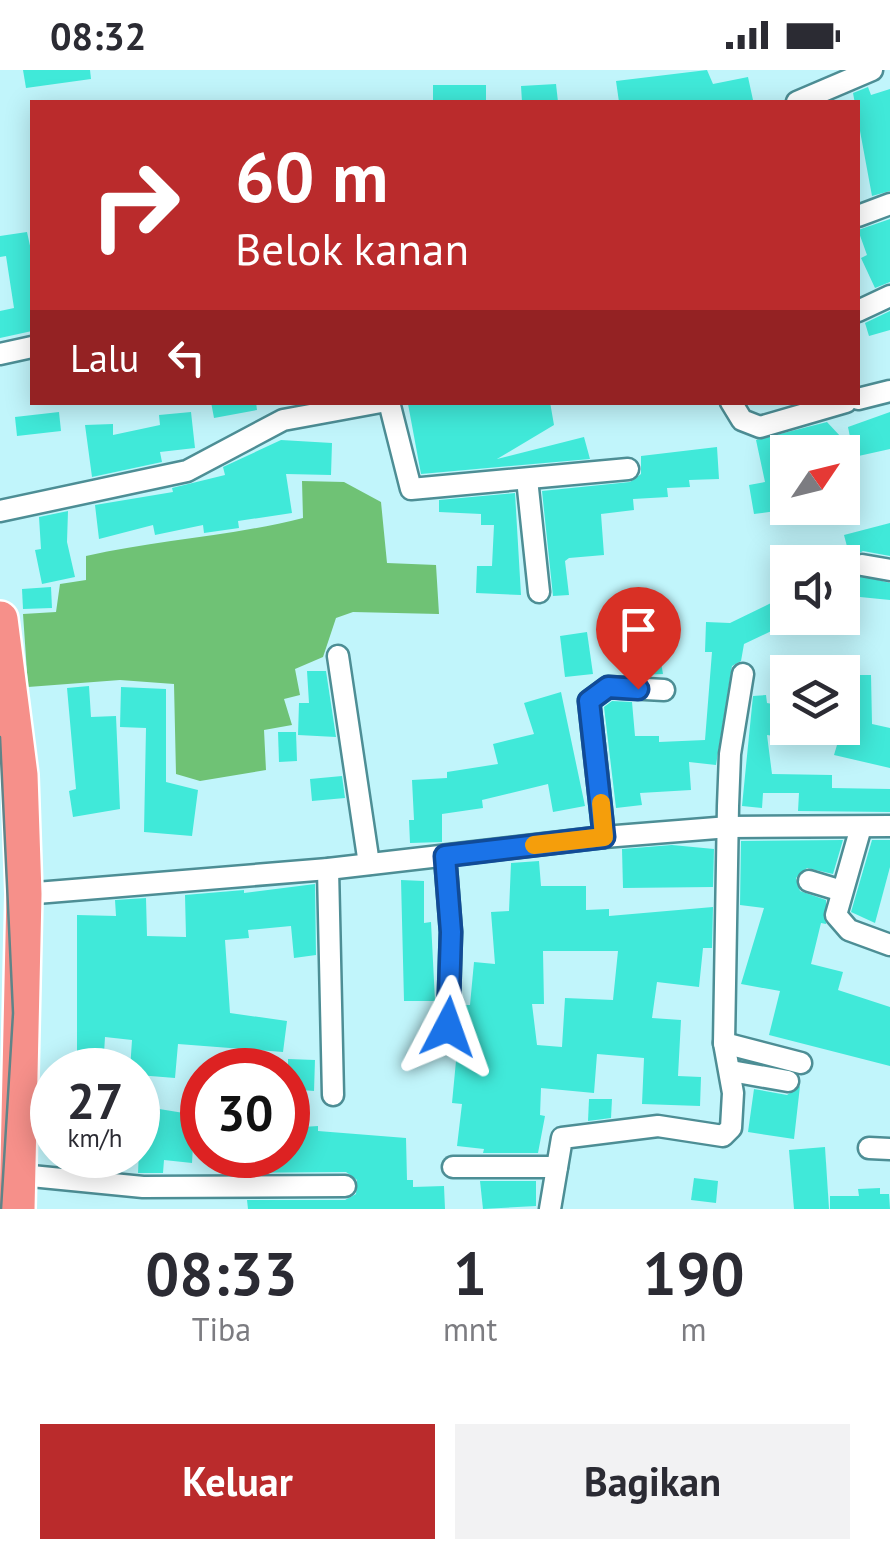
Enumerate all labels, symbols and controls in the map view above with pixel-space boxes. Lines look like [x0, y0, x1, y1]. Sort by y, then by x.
text: 08:32 [50, 11, 146, 60]
text: 60 m [235, 131, 388, 221]
icon: right [70, 140, 200, 270]
text: Belok kanan [235, 219, 469, 277]
icon: left [159, 330, 214, 385]
text: Lalu [70, 333, 139, 382]
north arrow [770, 435, 860, 525]
map controls [770, 435, 860, 745]
button: sound [770, 545, 860, 635]
pin [596, 587, 681, 690]
icon: arrive [611, 602, 666, 657]
button: layers [770, 655, 860, 745]
position arrow [396, 975, 500, 1079]
speed limit sign: 30 [180, 1048, 310, 1178]
text: 27 [67, 1068, 123, 1133]
text: km/h [68, 1122, 122, 1154]
text: 08:33 [145, 1234, 298, 1312]
text: 1 [453, 1234, 487, 1312]
text: 190 [643, 1234, 745, 1312]
text: Tiba [192, 1308, 251, 1350]
text: mnt [443, 1308, 497, 1350]
text: m [681, 1308, 707, 1350]
button: Keluar [40, 1424, 435, 1539]
button: Bagikan [455, 1424, 850, 1539]

